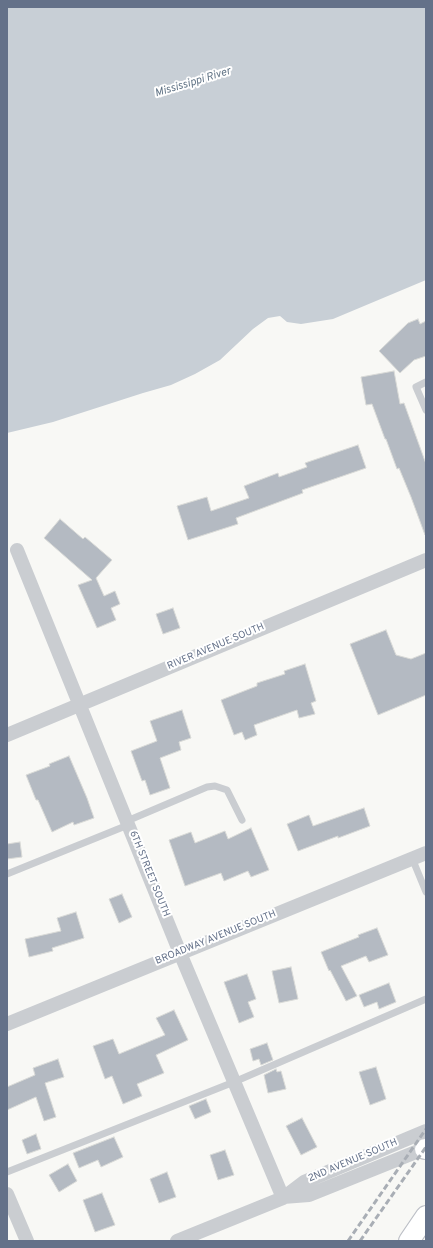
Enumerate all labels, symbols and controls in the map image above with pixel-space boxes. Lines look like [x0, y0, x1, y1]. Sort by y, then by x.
water label: Mississippi River [154, 65, 232, 101]
street label: RIVER AVENUE SOUTH [166, 621, 266, 673]
street label: 6TH STREET SOUTH [126, 829, 172, 919]
street label: BROADWAY AVENUE SOUTH [154, 908, 278, 968]
street label: 2ND AVENUE SOUTH [307, 1137, 399, 1185]

